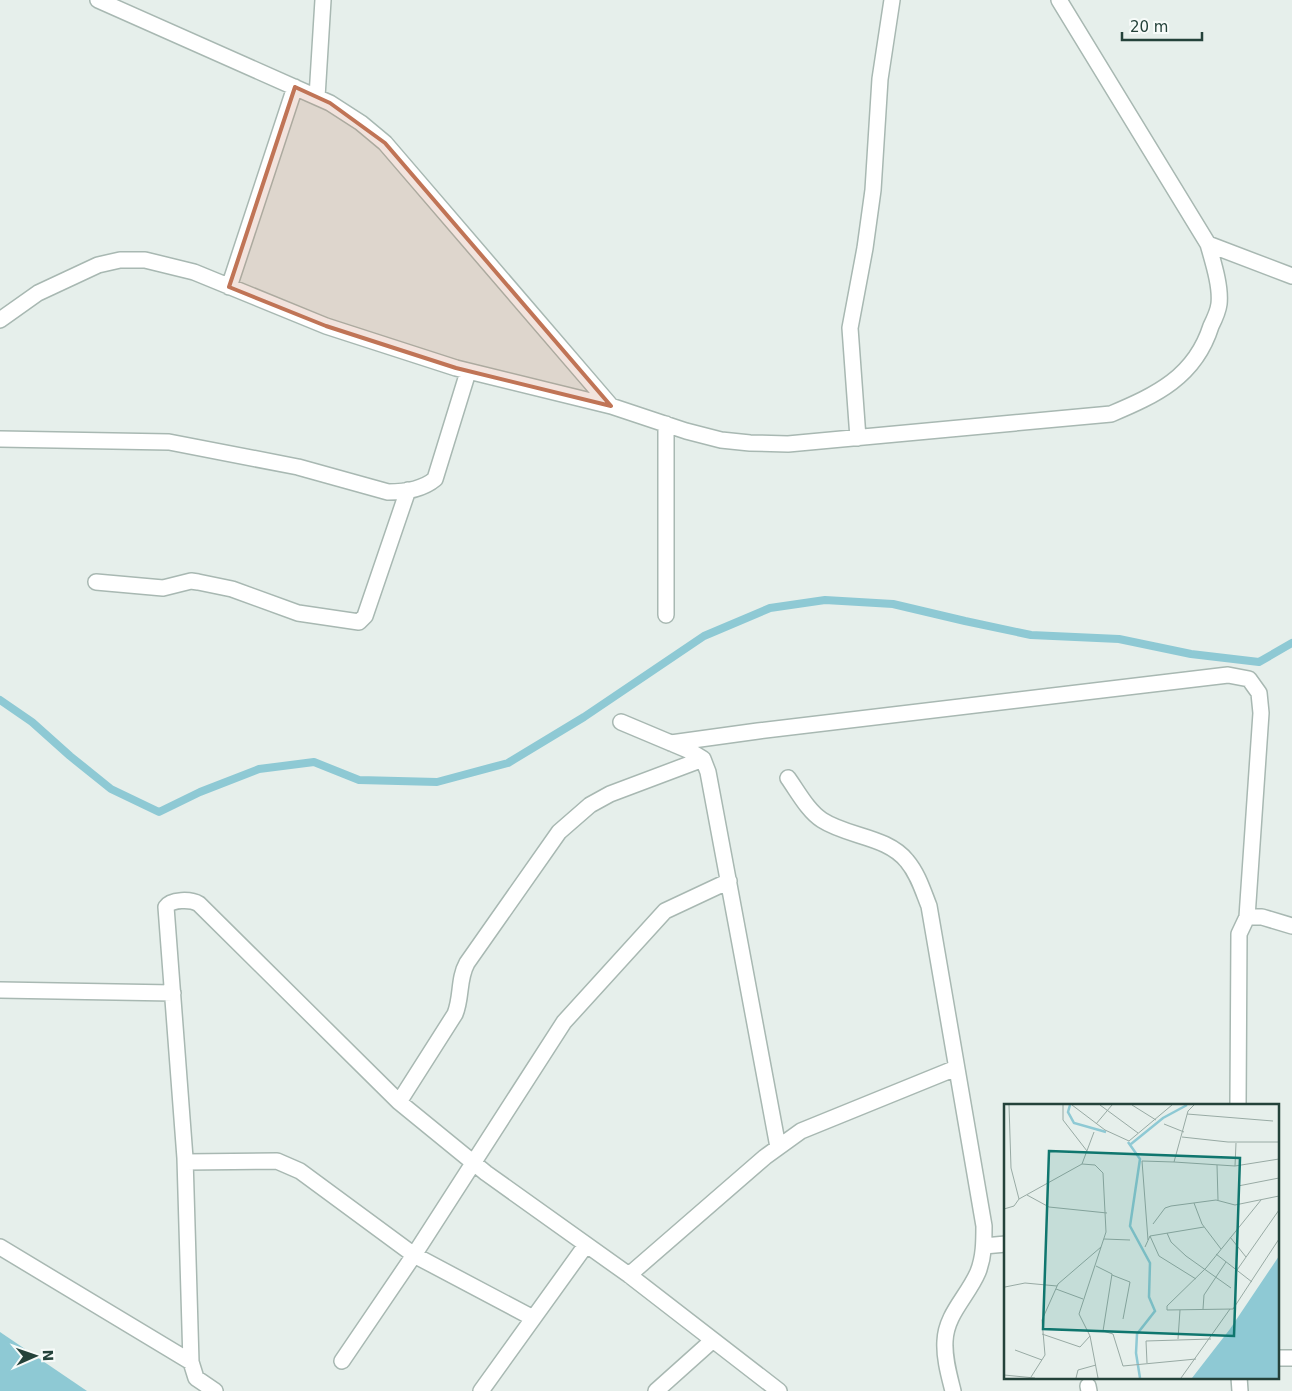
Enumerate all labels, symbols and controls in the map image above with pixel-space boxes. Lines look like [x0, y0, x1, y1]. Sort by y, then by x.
scale bar [1122, 10, 1202, 42]
text: 20 m [1130, 18, 1168, 36]
inset map [1004, 1104, 1280, 1378]
north arrow [10, 1331, 60, 1381]
text: N [40, 1349, 56, 1362]

